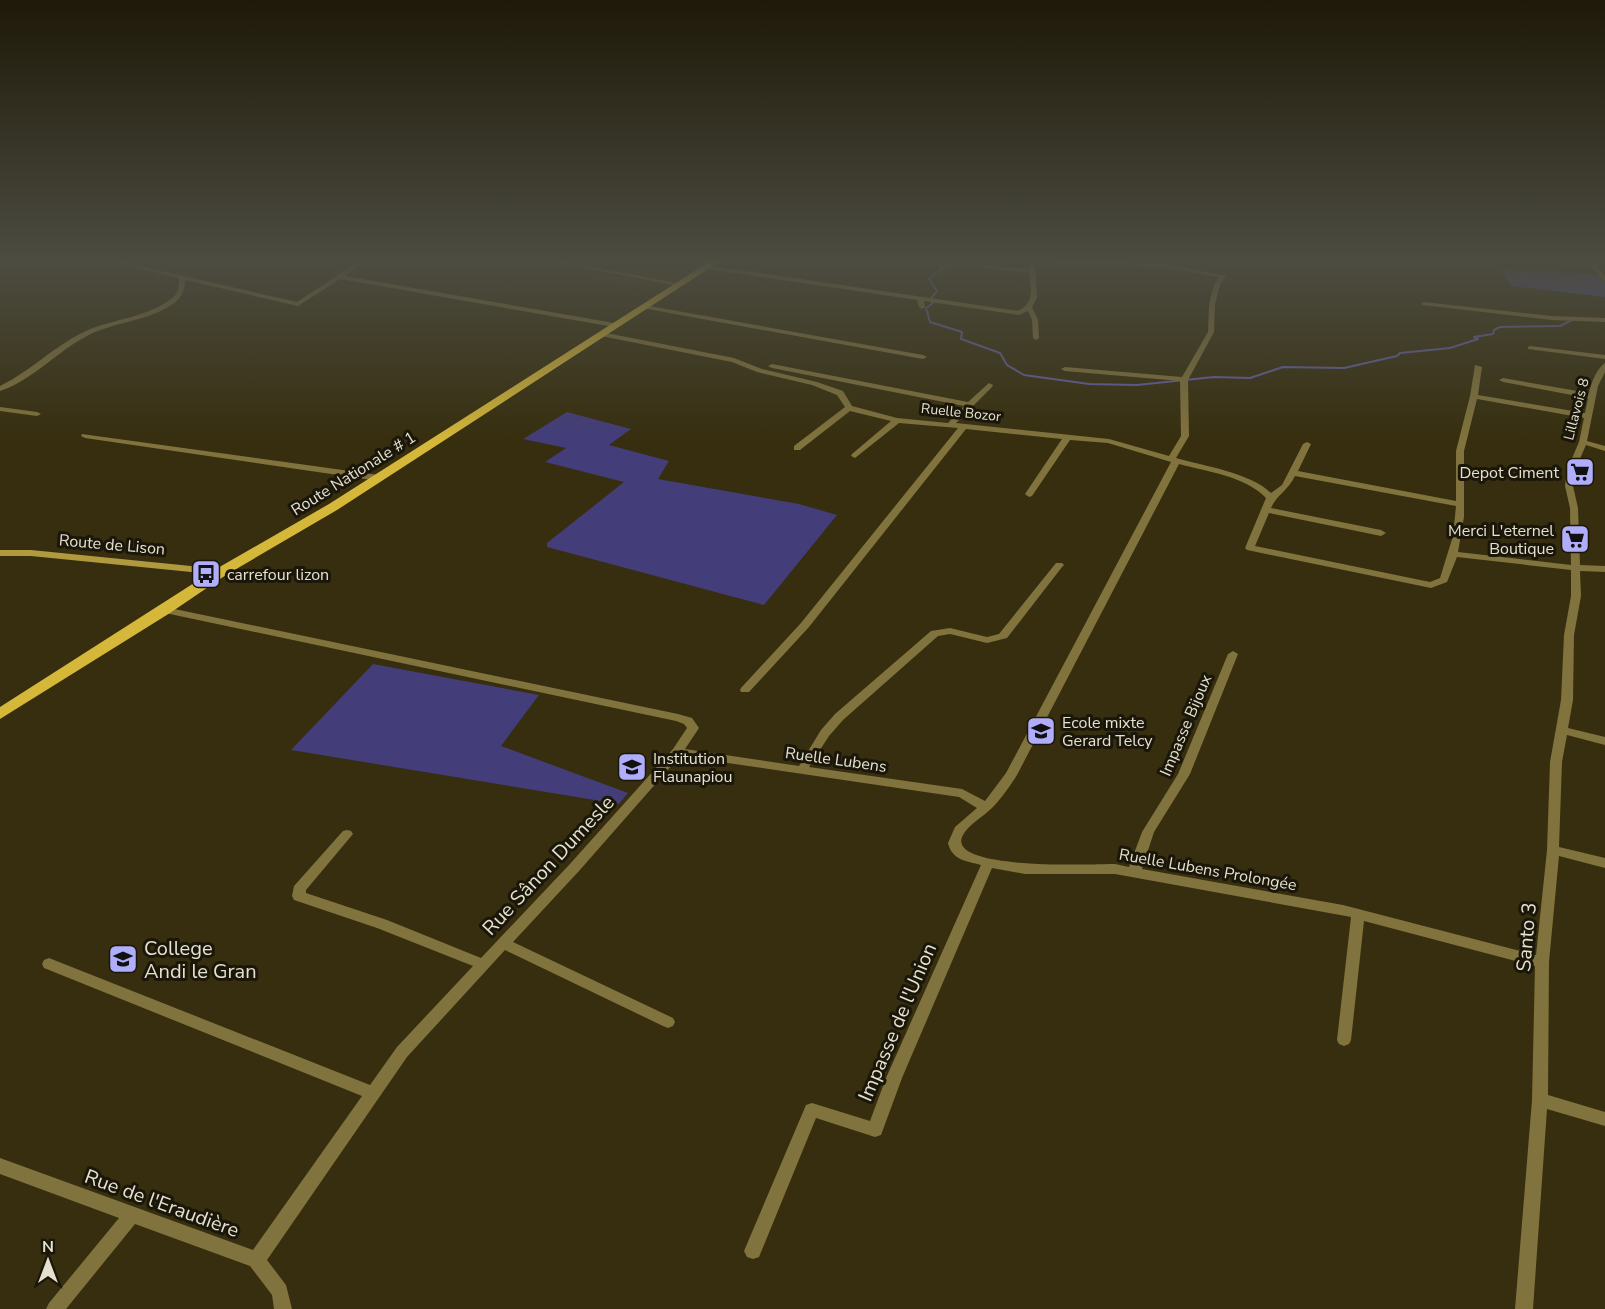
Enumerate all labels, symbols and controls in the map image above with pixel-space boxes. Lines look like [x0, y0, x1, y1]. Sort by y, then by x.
street label: Lillavois 8 [1559, 376, 1594, 442]
street label: Ruelle Bozor [920, 399, 1002, 426]
street label: Route Nationale # 1 [287, 427, 420, 521]
supermarket icon: Depot Ciment [1564, 456, 1596, 488]
place label: Depot Ciment [1459, 462, 1559, 484]
place label: Merci L'eternel Boutique [1448, 520, 1554, 560]
supermarket icon: Merci L'eternel Boutique [1559, 523, 1591, 555]
street label: Route de Lison [58, 529, 166, 561]
bus stop icon: carrefour lizon [190, 558, 222, 590]
place label: carrefour lizon [227, 564, 329, 586]
street label: Impasse Bijoux [1155, 671, 1217, 779]
place label: Ecole mixte Gerard Telcy [1062, 712, 1153, 752]
school or university icon: Ecole mixte Gerard Telcy [1025, 715, 1057, 747]
street label: Ruelle Lubens [784, 742, 888, 778]
place label: Institution Flaunapiou [653, 748, 732, 788]
school or university icon: Institution Flaunapiou [616, 751, 648, 783]
street label: Rue Sânon Dumesle [476, 790, 620, 941]
street label: Ruelle Lubens Prolongée [1117, 844, 1298, 896]
street label: Santo 3 [1510, 901, 1543, 973]
place label: College Andi le Gran [144, 935, 257, 985]
street label: Impasse de l'Union [852, 939, 943, 1106]
school or university icon: College Andi le Gran [107, 943, 139, 975]
street label: Rue de l'Eraudière [81, 1163, 243, 1244]
north arrow [18, 1231, 78, 1291]
text: N [42, 1236, 54, 1258]

